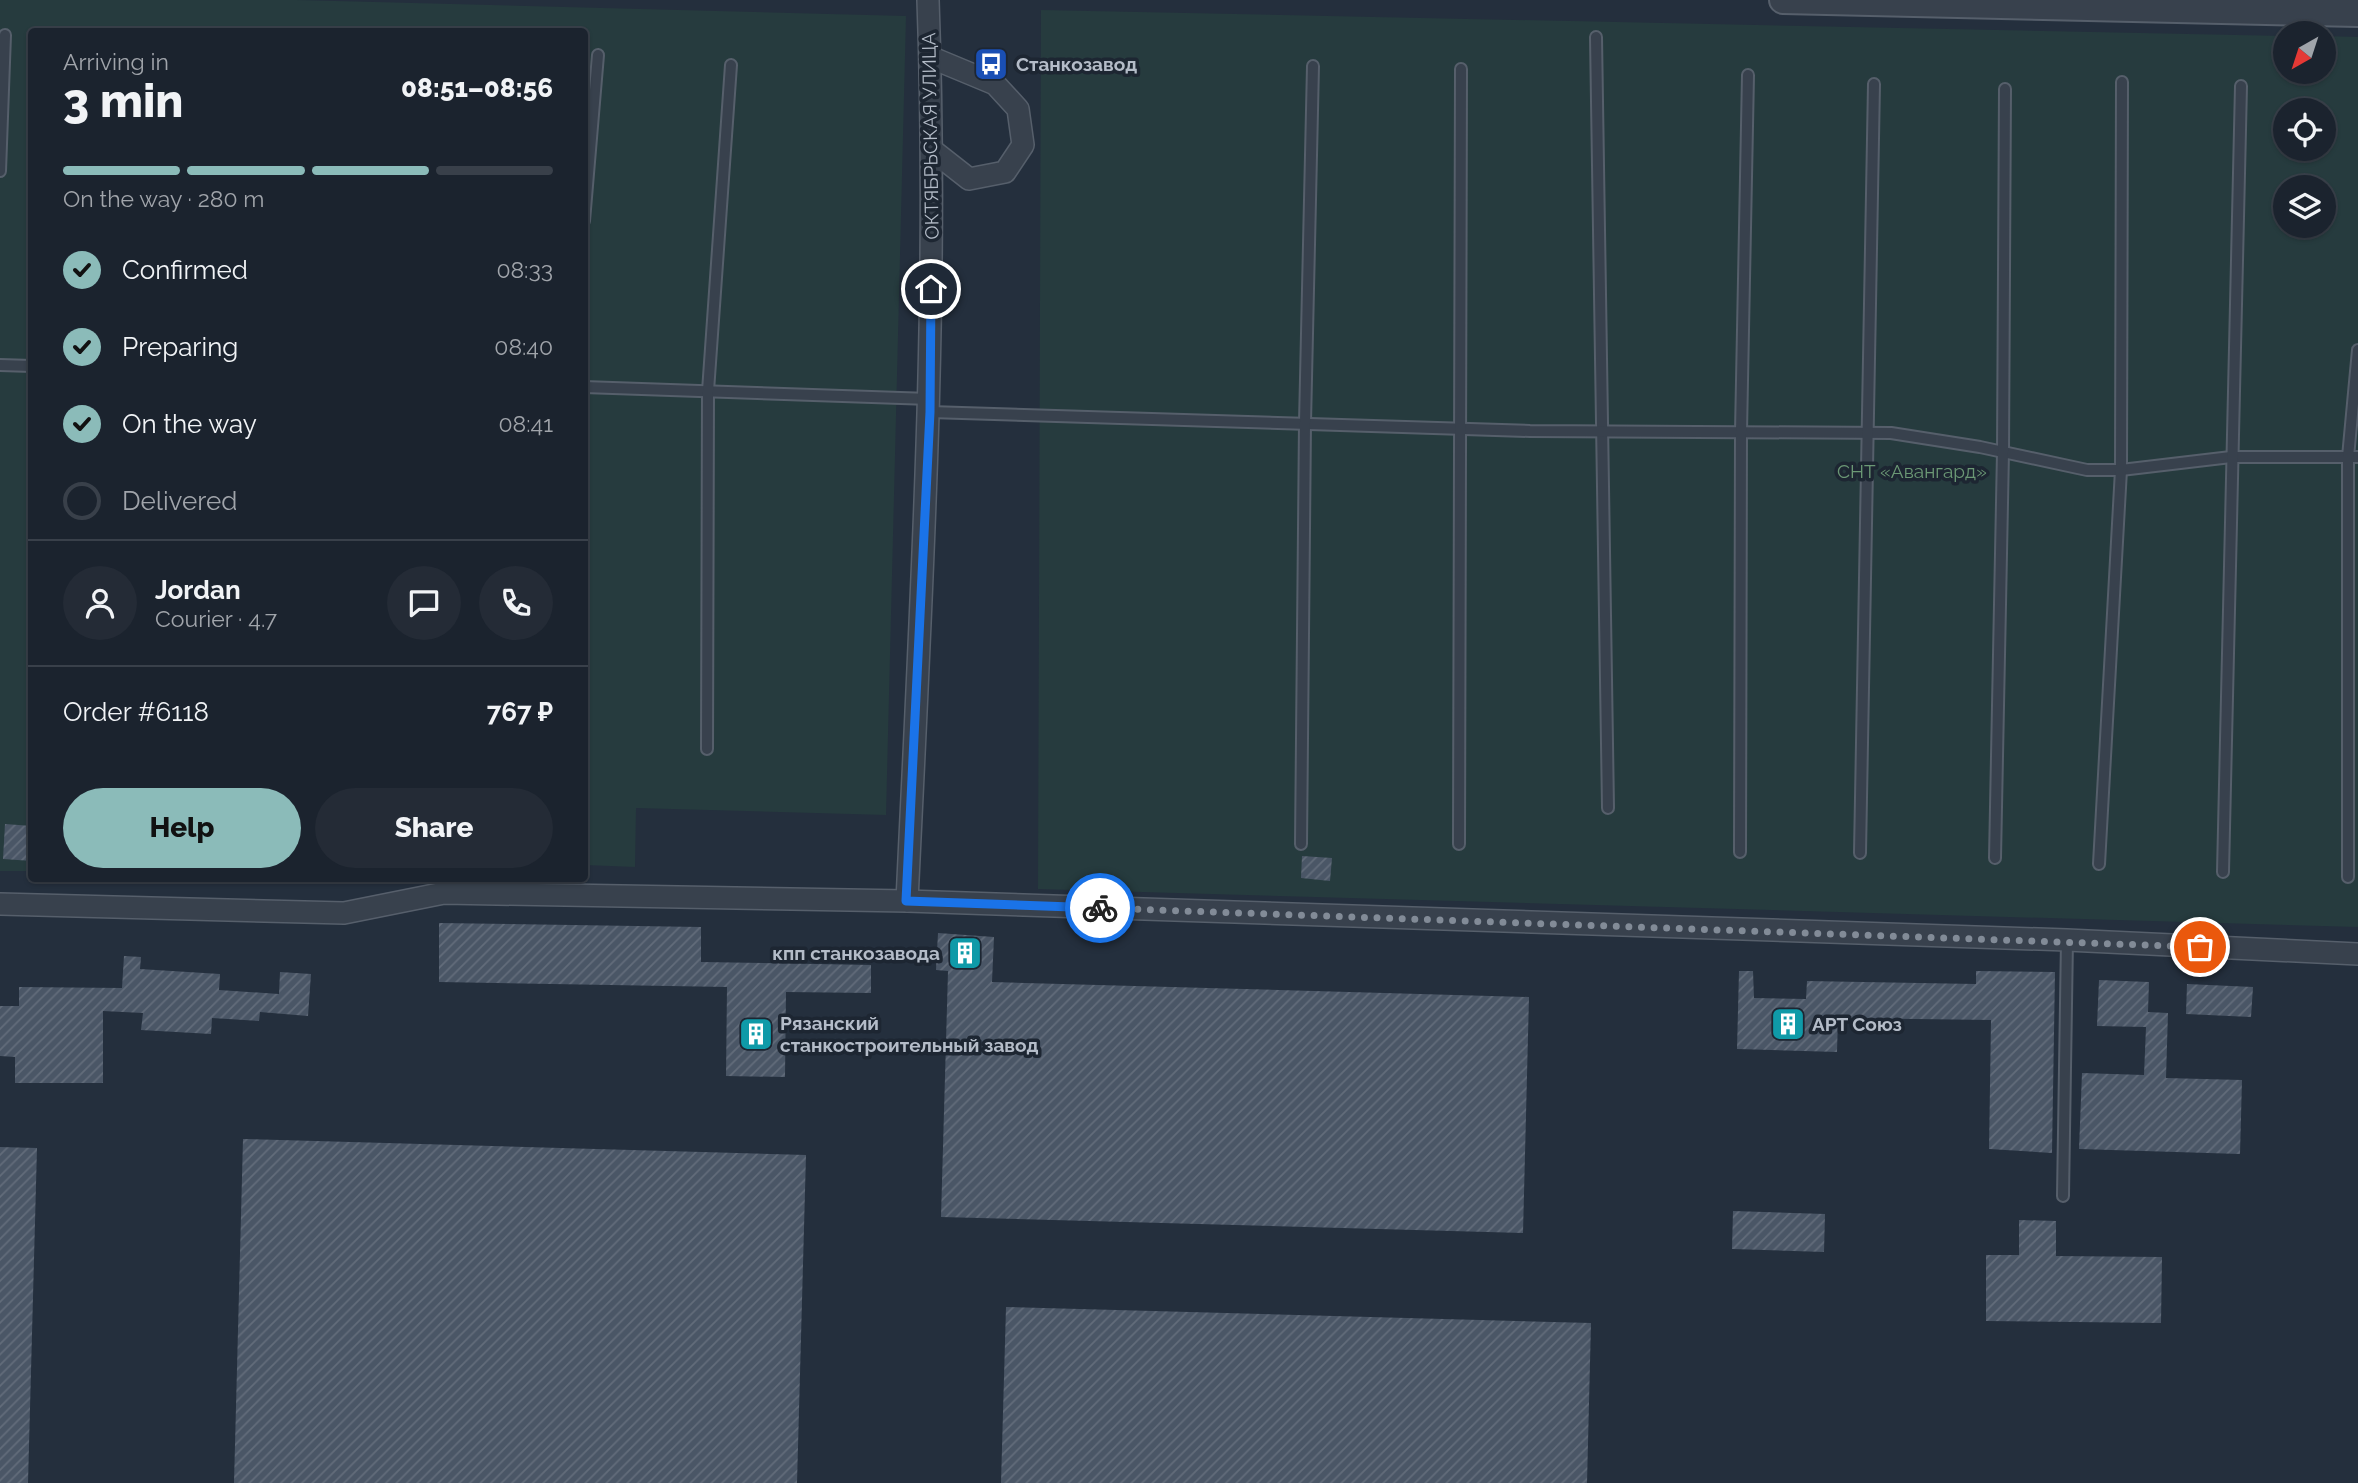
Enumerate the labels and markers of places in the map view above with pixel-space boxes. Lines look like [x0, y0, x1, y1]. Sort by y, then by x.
bus stop icon: Станкозавод [972, 45, 1010, 83]
place label: Станкозавод [1016, 53, 1137, 75]
pin [901, 259, 961, 319]
pin [2170, 917, 2230, 977]
building icon: кпп станкозавода [946, 934, 984, 972]
place label: кпп станкозавода [772, 942, 940, 964]
building icon: АРТ Союз [1769, 1005, 1807, 1043]
place label: Рязанский станкостроительный завод [780, 1012, 1039, 1056]
place label: АРТ Союз [1812, 1013, 1902, 1035]
building icon: Рязанский станкостроительный завод [737, 1015, 775, 1053]

